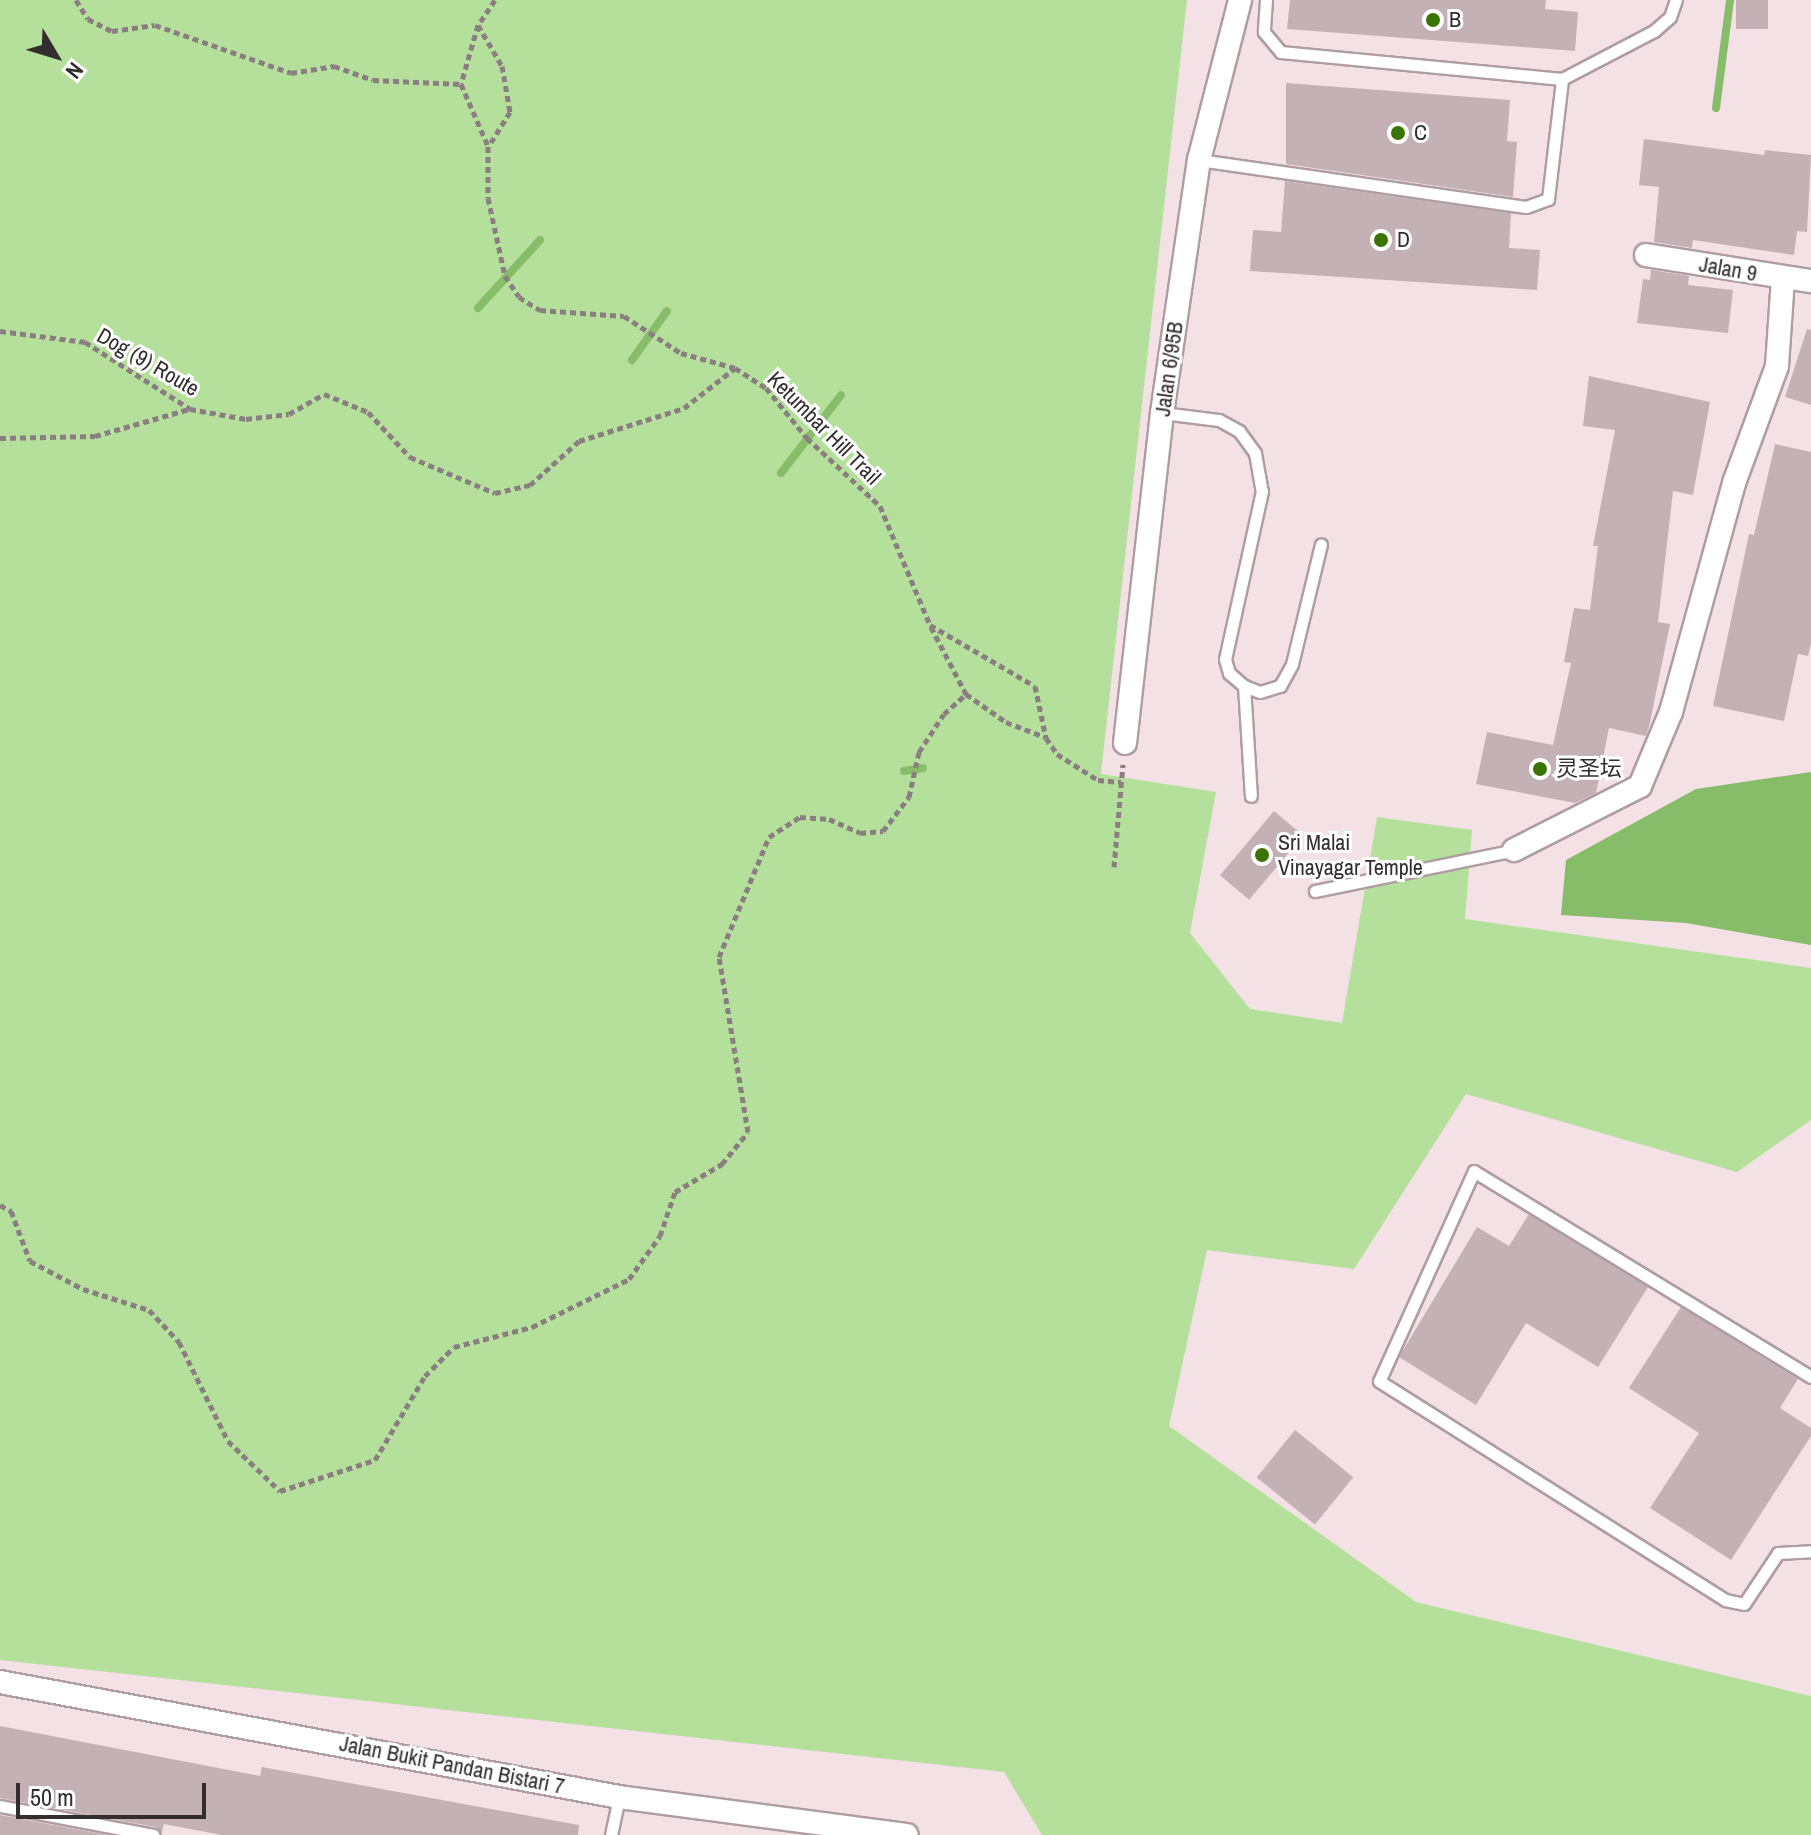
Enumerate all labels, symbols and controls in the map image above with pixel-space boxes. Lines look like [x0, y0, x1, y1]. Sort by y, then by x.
place label: B [1449, 7, 1461, 33]
marker: B [1424, 11, 1442, 29]
north arrow [16, 16, 96, 96]
text: N [59, 56, 91, 85]
place label: C [1414, 120, 1427, 146]
marker: C [1389, 124, 1407, 142]
place label: D [1397, 227, 1410, 253]
marker: D [1372, 231, 1390, 249]
street label: Jalan 9 [1697, 251, 1759, 287]
street label: Jalan 6/95B [1149, 320, 1189, 418]
street label: Dog (9) Route [92, 322, 204, 402]
street label: Ketumbar Hill Trail [762, 366, 886, 490]
place label: 灵圣坛 [1556, 756, 1622, 782]
marker: 灵圣坛 [1531, 760, 1549, 778]
place label: Sri Malai Vinayagar Temple [1278, 829, 1423, 880]
marker: Sri Malai Vinayagar Temple [1253, 846, 1271, 864]
street label: Jalan Bukit Pandan Bistari 7 [337, 1730, 567, 1800]
scale bar [20, 1767, 210, 1817]
text: 50 m [30, 1781, 74, 1813]

